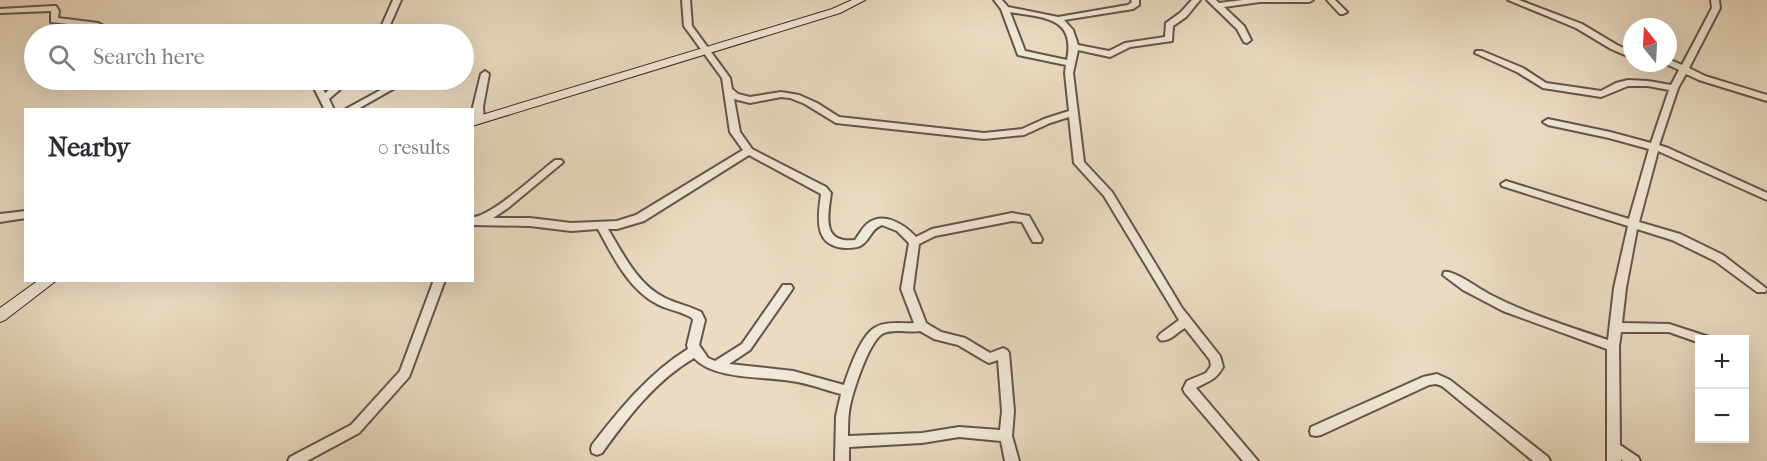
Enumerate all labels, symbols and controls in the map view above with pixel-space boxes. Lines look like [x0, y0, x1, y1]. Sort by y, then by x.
north arrow [1623, 18, 1677, 72]
search box [24, 24, 474, 90]
icon: search [45, 41, 78, 74]
text: Search here [93, 44, 205, 70]
text: Nearby [48, 132, 130, 163]
text: 0 results [378, 136, 450, 159]
map controls [1695, 335, 1749, 443]
button: + [1695, 335, 1749, 389]
button: − [1695, 389, 1749, 443]

